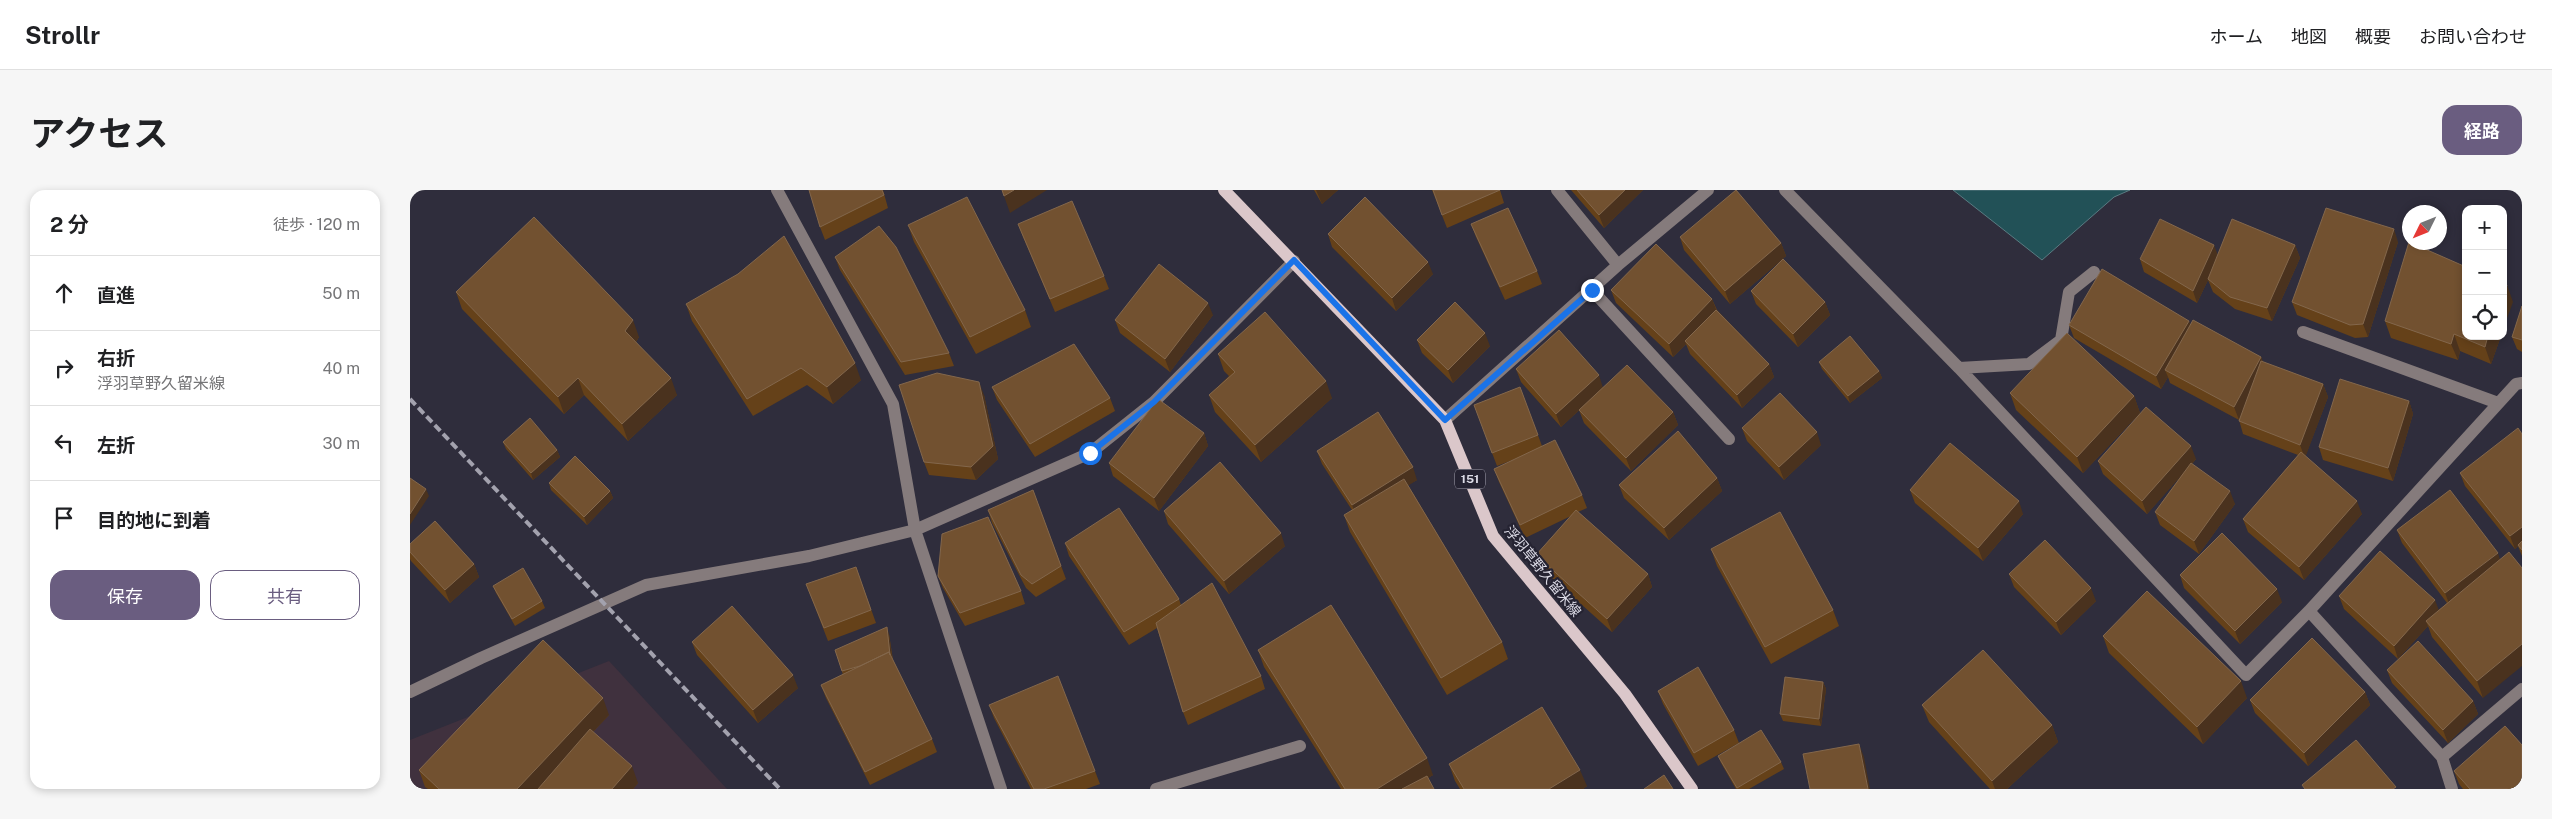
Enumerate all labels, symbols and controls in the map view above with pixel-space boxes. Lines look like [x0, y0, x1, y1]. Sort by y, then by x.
text: Strollr [25, 21, 100, 49]
text: ホーム [2210, 26, 2263, 47]
text: 地図 [2291, 26, 2327, 47]
text: 概要 [2355, 26, 2391, 47]
text: お問い合わせ [2419, 26, 2527, 47]
button: 経路 [2442, 105, 2522, 155]
text: アクセス [30, 113, 168, 154]
north arrow [2402, 205, 2447, 250]
map controls [2462, 205, 2507, 340]
button: + [2462, 205, 2507, 250]
text: 2 分 [50, 212, 89, 237]
text: 徒歩 · 120 m [273, 215, 360, 234]
button: − [2462, 250, 2507, 295]
icon: ahead [50, 279, 78, 307]
route end [1581, 279, 1604, 302]
text: 直進 [97, 284, 135, 306]
text: 50 m [322, 284, 360, 303]
button: locate [2462, 295, 2507, 340]
text: 右折 [97, 347, 135, 369]
icon: right [50, 354, 78, 382]
text: 40 m [322, 359, 360, 378]
text: 浮羽草野久留米線 [97, 374, 225, 393]
icon: left [50, 429, 78, 457]
text: 左折 [97, 434, 135, 456]
text: 30 m [323, 434, 360, 453]
route start [1079, 442, 1102, 465]
road number: 151 [1455, 470, 1485, 488]
icon: arrive [50, 504, 78, 532]
text: 目的地に到着 [97, 509, 211, 531]
street label: 浮羽草野久留米線 [1502, 522, 1584, 620]
button: 保存 [50, 570, 200, 620]
button: 共有 [210, 570, 360, 620]

